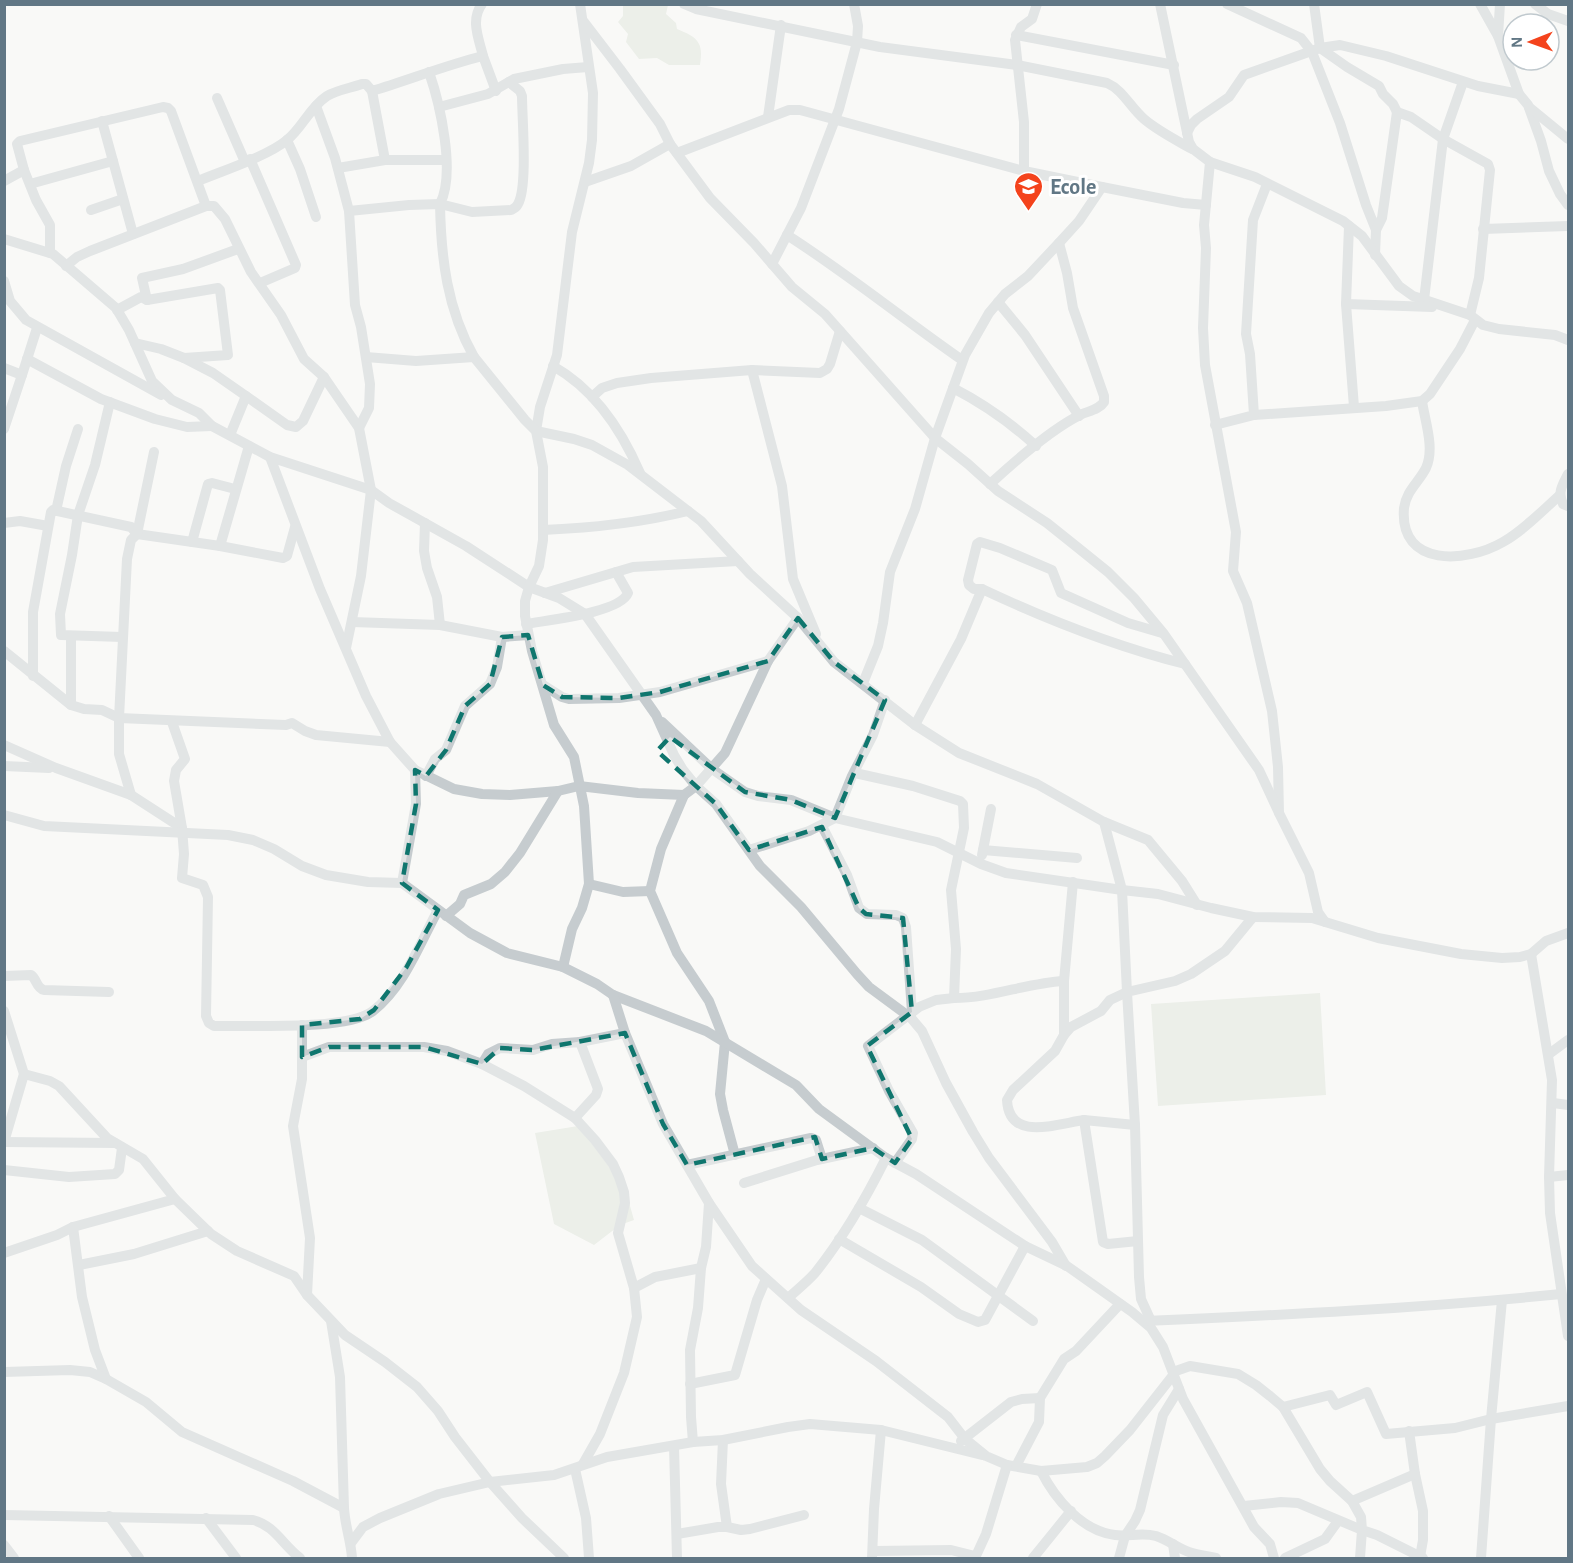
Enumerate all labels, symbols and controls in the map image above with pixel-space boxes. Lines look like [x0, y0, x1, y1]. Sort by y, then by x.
north arrow [1501, 12, 1561, 72]
text: N [1509, 37, 1525, 48]
school or university icon: Ecole [1013, 170, 1045, 212]
place label: Ecole [1050, 176, 1096, 198]

